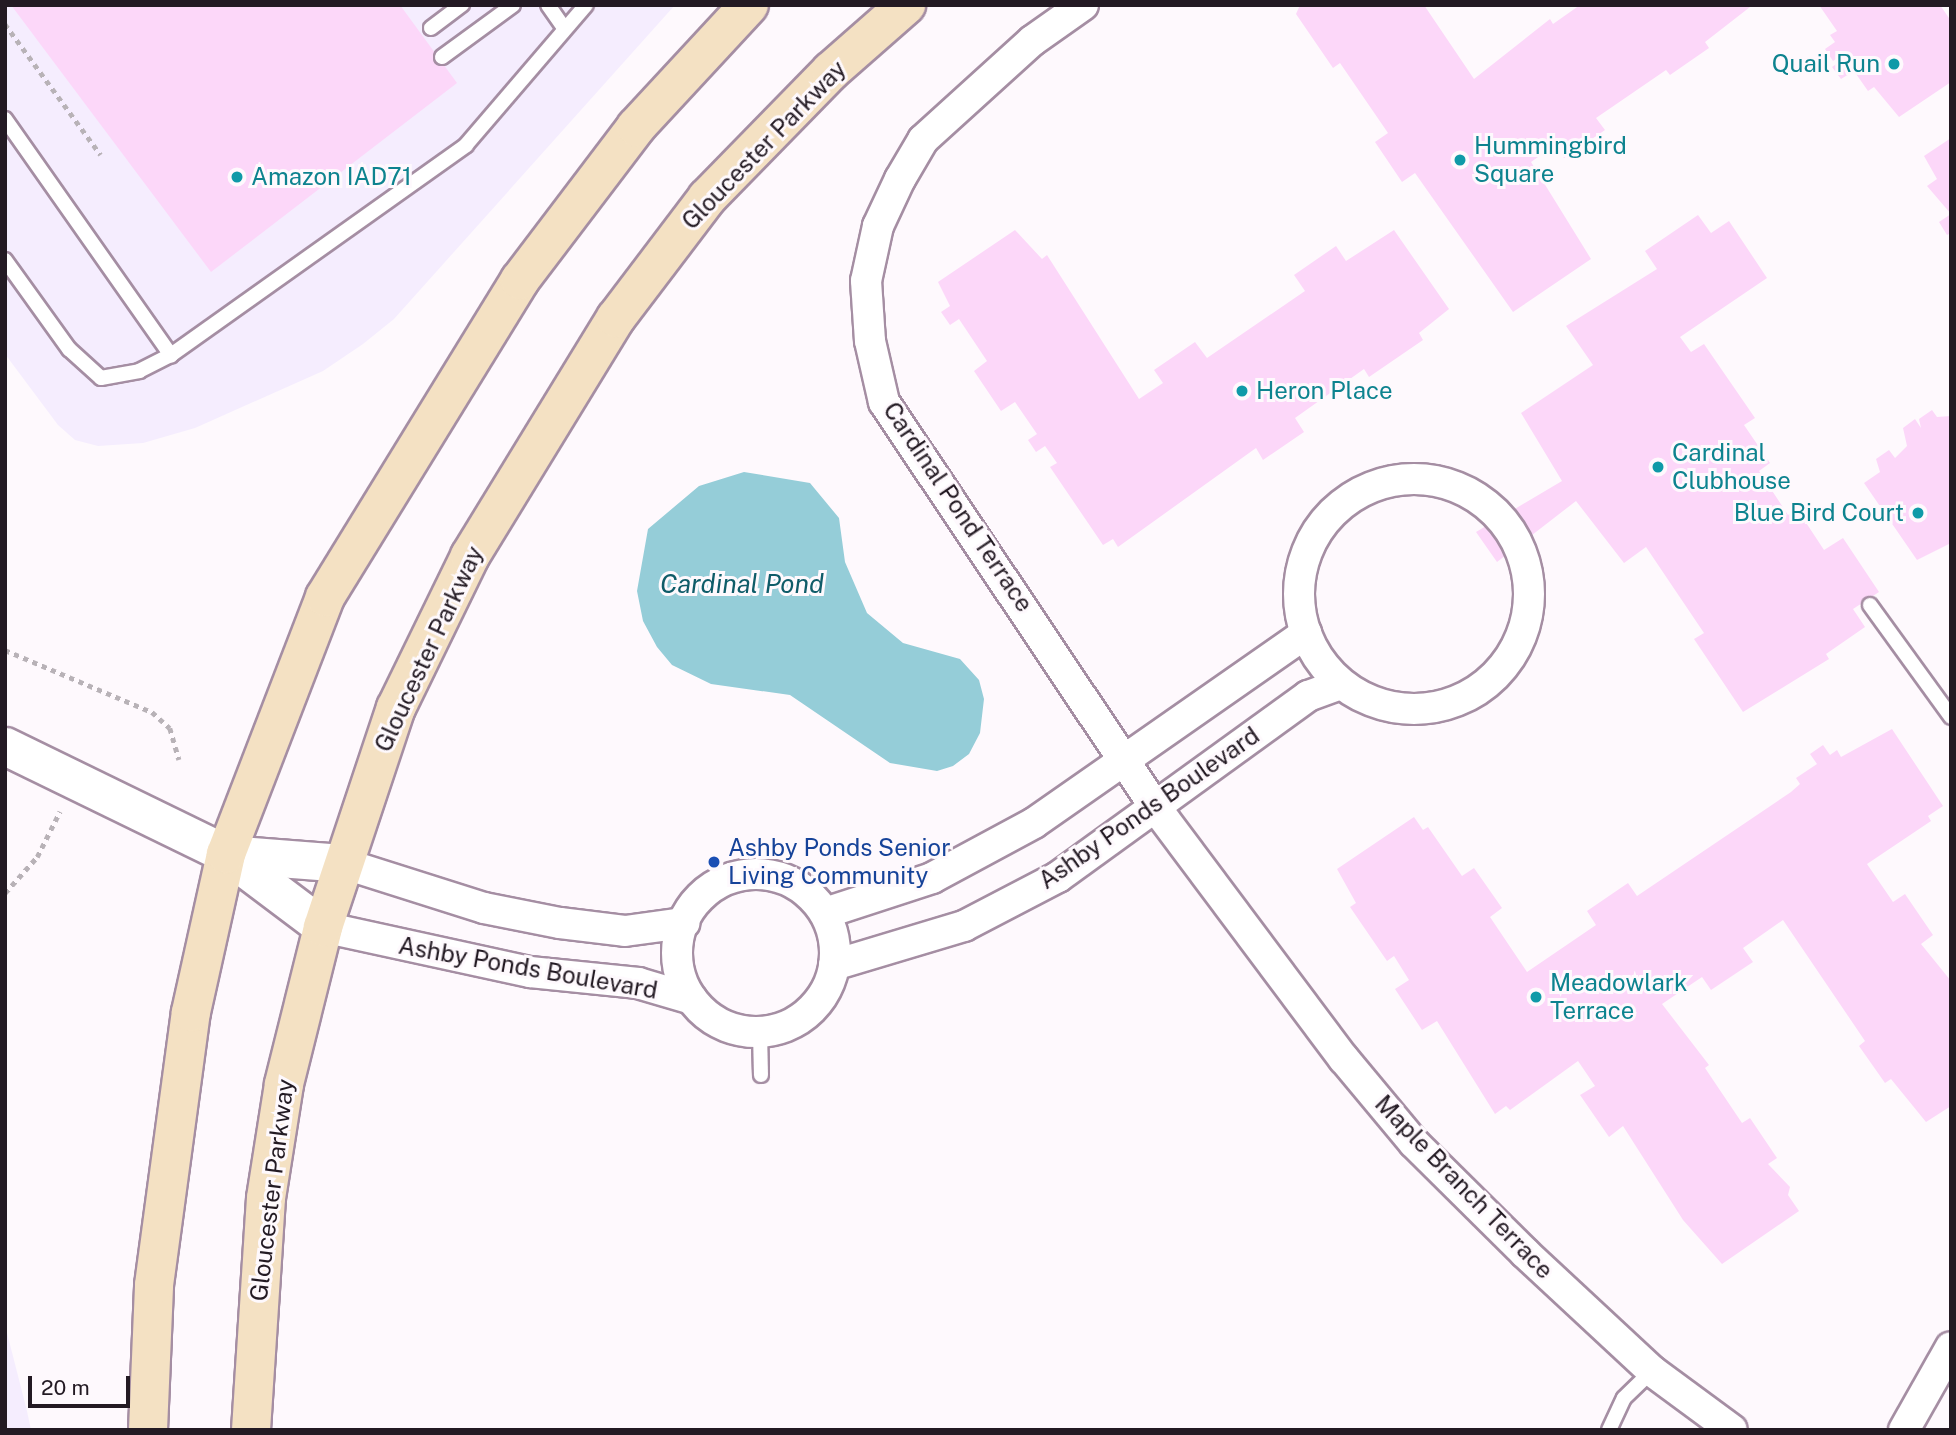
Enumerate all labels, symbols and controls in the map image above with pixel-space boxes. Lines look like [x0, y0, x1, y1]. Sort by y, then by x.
place label: Quail Run [1772, 50, 1880, 78]
street label: Gloucester Parkway [676, 55, 852, 235]
marker: Quail Run [1886, 56, 1902, 72]
place label: Hummingbird Square [1474, 132, 1627, 188]
marker: Hummingbird Square [1452, 152, 1468, 168]
place label: Amazon IAD71 [251, 163, 412, 191]
marker: Amazon IAD71 [229, 169, 245, 185]
place label: Heron Place [1256, 377, 1393, 405]
marker: Heron Place [1234, 383, 1250, 399]
street label: Cardinal Pond Terrace [877, 397, 1039, 617]
place label: Cardinal Clubhouse [1672, 439, 1791, 495]
marker: Cardinal Clubhouse [1650, 459, 1666, 475]
place label: Blue Bird Court [1734, 499, 1904, 527]
marker: Blue Bird Court [1910, 505, 1926, 521]
street label: Gloucester Parkway [369, 542, 489, 756]
water label: Cardinal Pond [660, 568, 824, 600]
street label: Ashby Ponds Boulevard [1033, 721, 1265, 895]
place label: Ashby Ponds Senior Living Community [728, 834, 951, 890]
marker: Ashby Ponds Senior Living Community [706, 854, 722, 870]
street label: Ashby Ponds Boulevard [396, 931, 660, 1005]
place label: Meadowlark Terrace [1550, 969, 1688, 1025]
marker: Meadowlark Terrace [1528, 989, 1544, 1005]
street label: Gloucester Parkway [244, 1077, 300, 1303]
street label: Maple Branch Terrace [1369, 1089, 1559, 1285]
scale bar [32, 1362, 133, 1406]
text: 20 m [41, 1375, 90, 1400]

